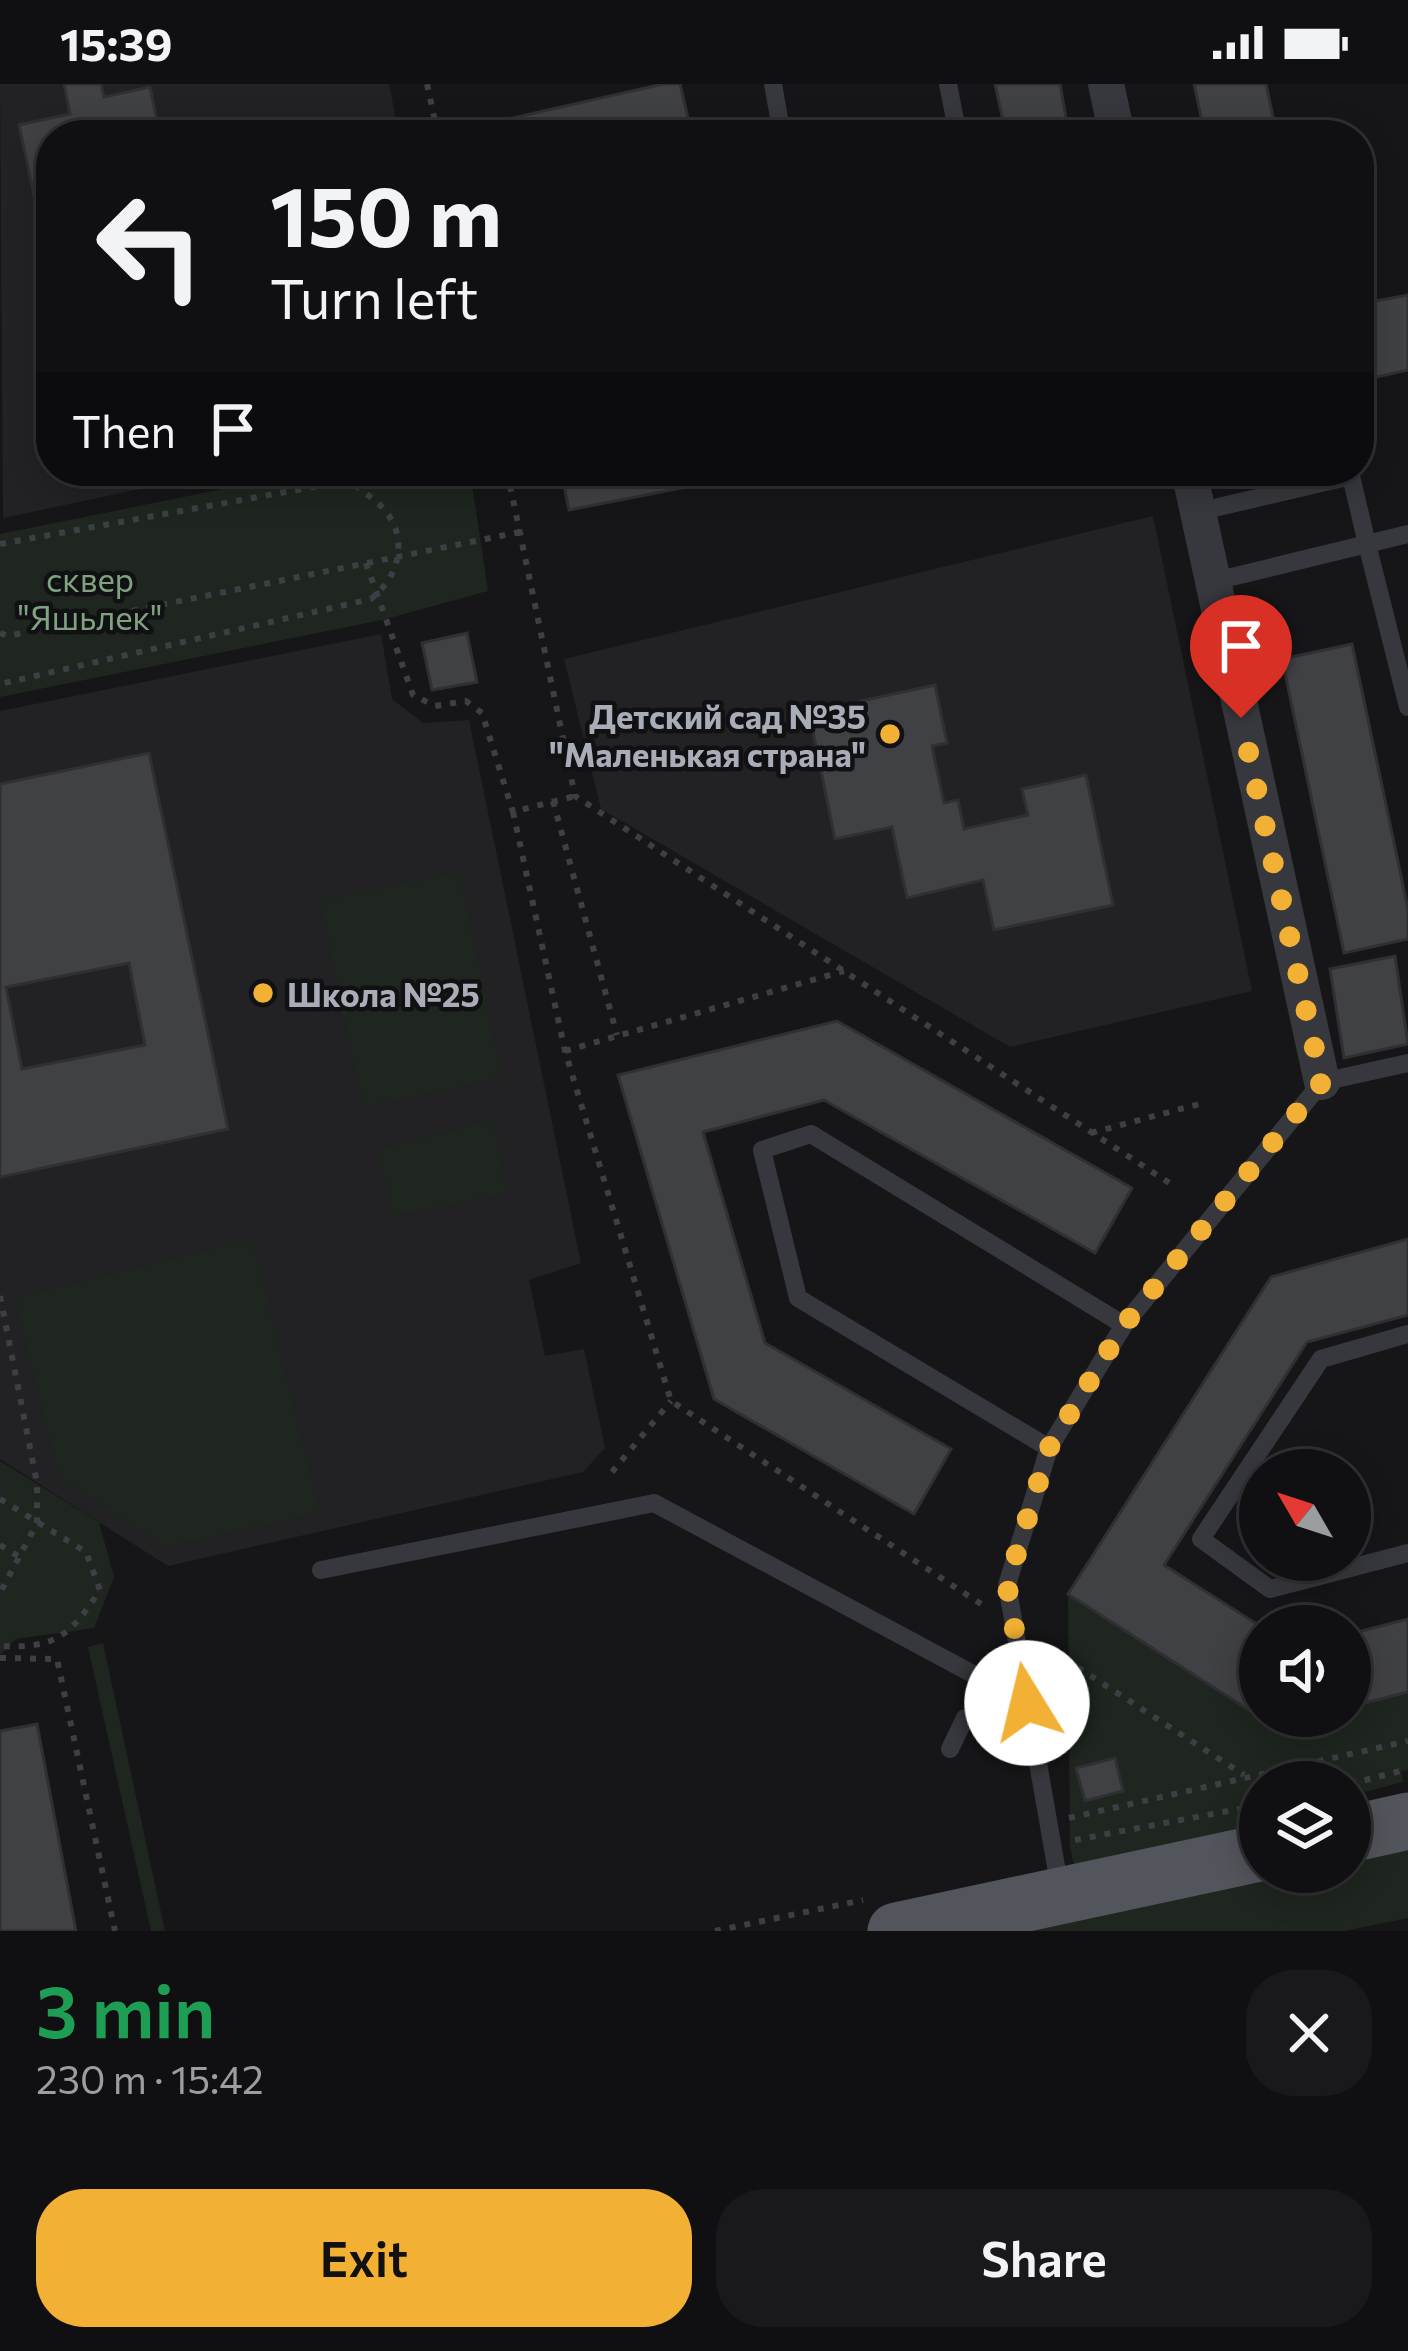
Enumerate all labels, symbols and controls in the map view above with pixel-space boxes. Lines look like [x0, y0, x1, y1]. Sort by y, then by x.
text: 15:39 [60, 15, 172, 70]
text: 150 m [270, 162, 502, 264]
icon: left [72, 168, 228, 324]
text: Turn left [270, 264, 478, 330]
icon: arrive [200, 396, 266, 462]
text: Then [72, 402, 176, 457]
park label: сквер "Яшьлек" [17, 558, 163, 637]
pin [1190, 595, 1292, 718]
icon: arrive [1208, 613, 1274, 679]
place label: Детский сад №35 "Маленькая страна" [549, 695, 866, 774]
marker: Детский сад №35 "Маленькая страна" [877, 721, 903, 747]
place label: Школа №25 [287, 973, 480, 1014]
marker: Школа №25 [250, 980, 276, 1006]
north arrow [1239, 1449, 1371, 1581]
map controls [1239, 1449, 1371, 1893]
button: sound [1239, 1605, 1371, 1737]
position arrow [964, 1640, 1090, 1766]
button: layers [1239, 1761, 1371, 1893]
text: 3 min [36, 1965, 215, 2053]
button: close [1246, 1970, 1372, 2096]
text: 230 m · 15:42 [36, 2054, 264, 2102]
button: Exit [36, 2189, 692, 2327]
button: Share [716, 2189, 1372, 2327]

